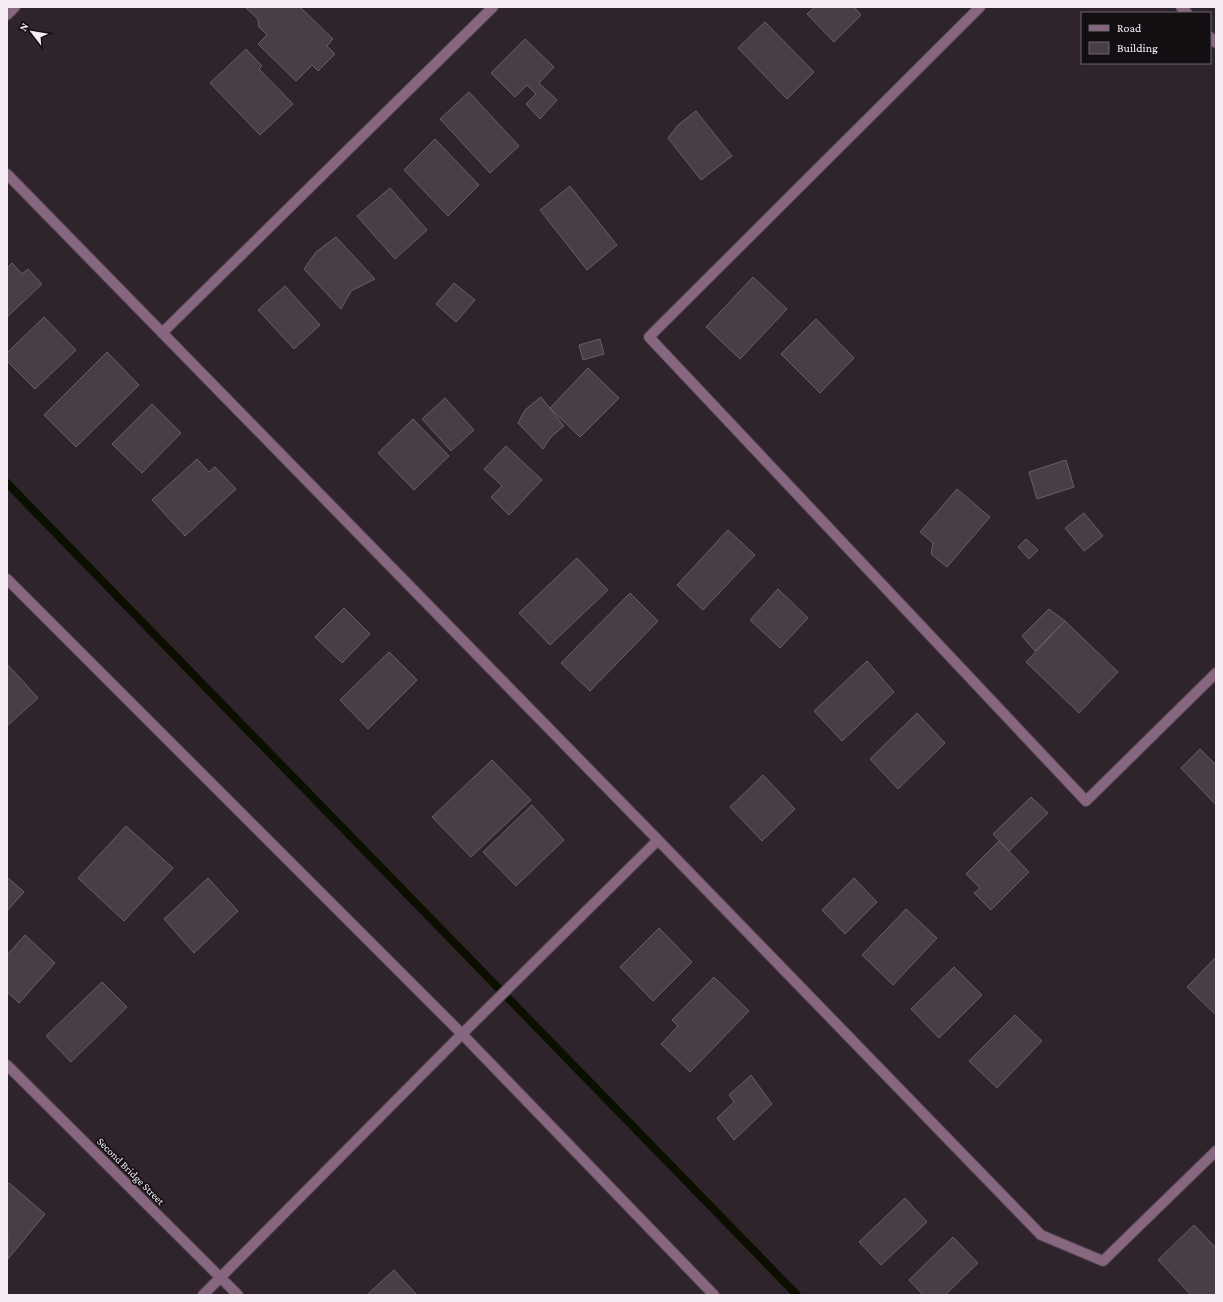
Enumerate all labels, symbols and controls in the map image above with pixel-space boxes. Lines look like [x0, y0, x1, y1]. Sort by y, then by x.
north arrow [12, 12, 52, 52]
legend [1081, 12, 1211, 64]
text: N [16, 20, 31, 33]
text: Road [1117, 21, 1142, 35]
text: Building [1117, 41, 1158, 55]
street label: Second Bridge Street [94, 1135, 167, 1208]

